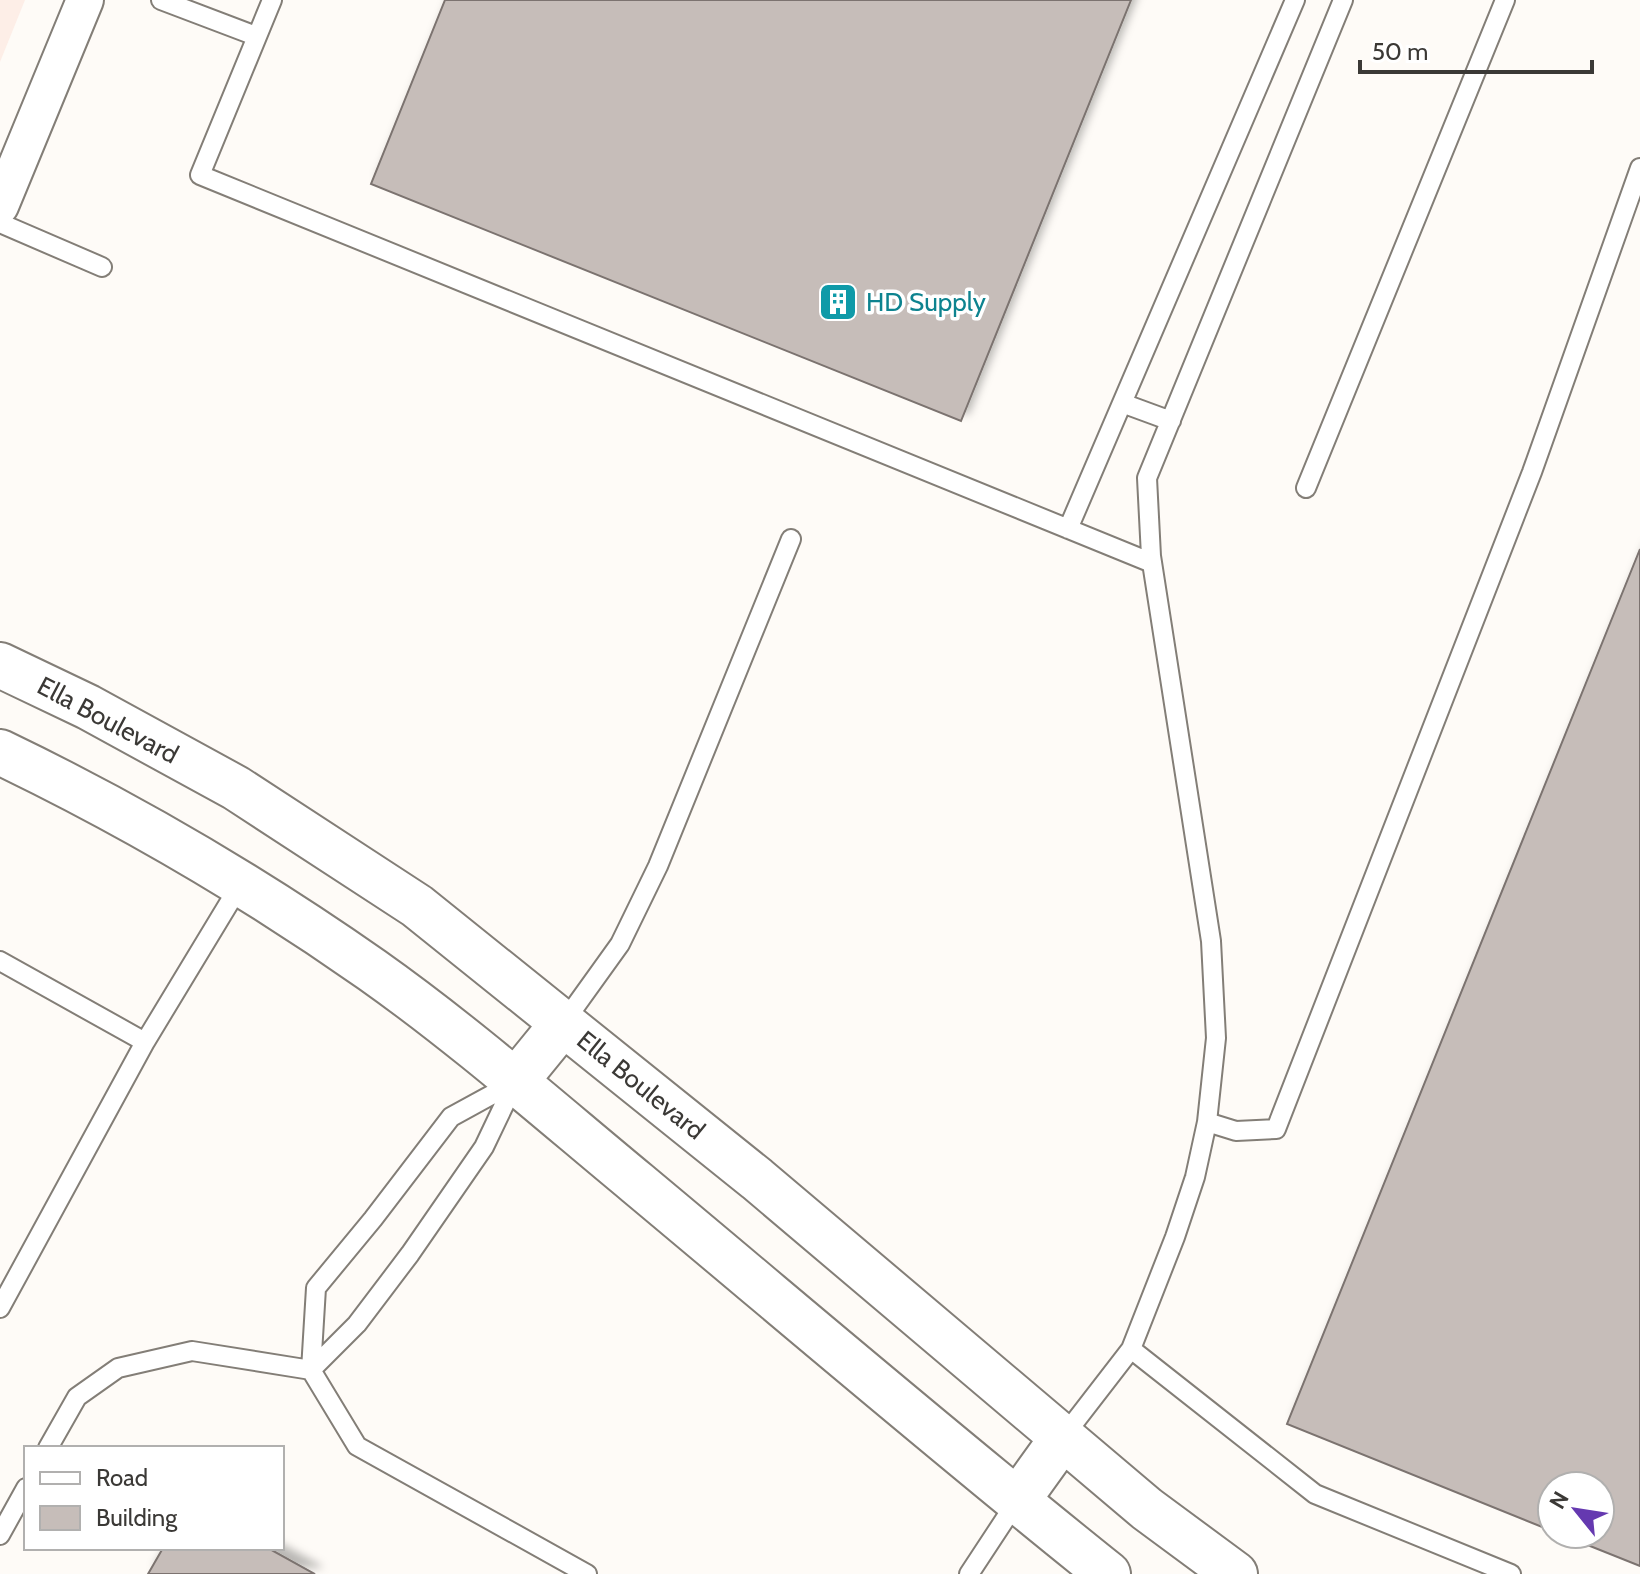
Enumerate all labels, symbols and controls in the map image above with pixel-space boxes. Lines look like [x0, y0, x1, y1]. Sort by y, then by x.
scale bar [1360, 24, 1592, 74]
text: 50 m [1372, 37, 1428, 66]
building icon: HD Supply [817, 281, 859, 323]
place label: HD Supply [866, 286, 986, 318]
street label: Ella Boulevard [32, 669, 184, 771]
street label: Ella Boulevard [571, 1024, 711, 1146]
legend [24, 1446, 284, 1550]
text: Road [96, 1463, 148, 1492]
north arrow [1536, 1470, 1616, 1550]
text: N [1544, 1487, 1575, 1514]
text: Building [96, 1503, 178, 1532]

